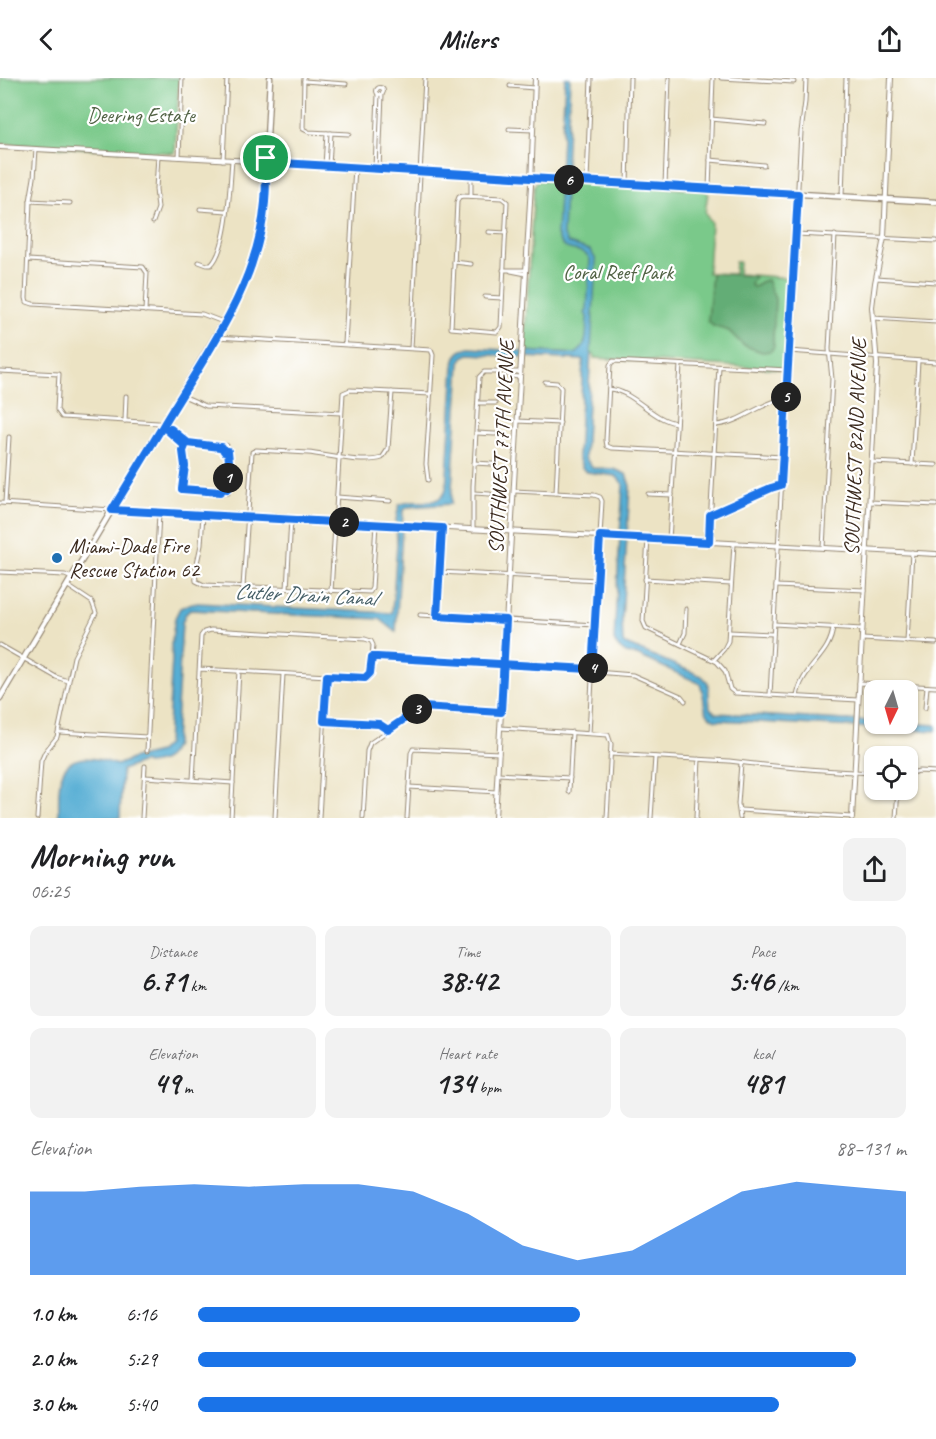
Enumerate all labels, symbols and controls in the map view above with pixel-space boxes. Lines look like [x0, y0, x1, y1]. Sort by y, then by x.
text: Milers [439, 22, 497, 56]
icon: back [30, 23, 63, 56]
icon: share [873, 23, 906, 56]
park label: Deering Estate [87, 102, 196, 128]
pin [240, 132, 291, 183]
icon: arrive [249, 141, 282, 174]
pin: 6 [554, 165, 584, 195]
text: 6 [565, 170, 573, 190]
park label: Coral Reef Park [563, 259, 674, 285]
street label: SOUTHWEST 82ND AVENUE [838, 335, 872, 556]
street label: SOUTHWEST 77TH AVENUE [482, 337, 520, 554]
pin: 5 [771, 382, 801, 412]
text: 5 [783, 387, 789, 407]
pin: 1 [213, 463, 243, 493]
text: 1 [224, 468, 232, 488]
pin: 2 [329, 507, 359, 537]
text: 2 [340, 512, 348, 532]
place label: Miami-Dade Fire Rescue Station 62 [69, 533, 201, 583]
marker: Miami-Dade Fire Rescue Station 62 [50, 551, 64, 565]
water label: Cutler Drain Canal [234, 577, 383, 613]
pin: 4 [578, 653, 608, 683]
text: 4 [589, 658, 597, 678]
north arrow [864, 680, 918, 734]
map controls [864, 680, 918, 800]
pin: 3 [402, 694, 432, 724]
text: 3 [413, 699, 421, 719]
button: locate [864, 746, 918, 800]
text: Morning run [30, 835, 174, 877]
button: share [843, 838, 906, 901]
text: 06:25 [30, 879, 70, 904]
text: Distance [149, 942, 197, 962]
text: Time [456, 942, 480, 962]
text: Pace [751, 942, 775, 962]
text: 6.71 [140, 962, 187, 1000]
text: 38:42 [438, 962, 498, 1000]
text: 5:46 [727, 962, 774, 1000]
text: km [187, 976, 206, 996]
text: /km [774, 976, 799, 996]
text: Elevation [148, 1044, 198, 1064]
text: Heart rate [439, 1044, 497, 1064]
text: kcal [752, 1044, 774, 1064]
text: 49 [153, 1064, 180, 1102]
text: 134 [435, 1064, 475, 1102]
text: 481 [743, 1064, 783, 1102]
text: m [180, 1078, 193, 1098]
text: bpm [475, 1078, 501, 1098]
text: Elevation [30, 1136, 92, 1161]
text: 88–131 m [836, 1136, 906, 1161]
text: 1.0 km [30, 1302, 77, 1327]
text: 6:16 [126, 1302, 157, 1327]
text: 2.0 km [30, 1347, 77, 1372]
text: 5:29 [126, 1347, 157, 1372]
text: 3.0 km [30, 1392, 77, 1417]
text: 5:40 [126, 1392, 157, 1417]

